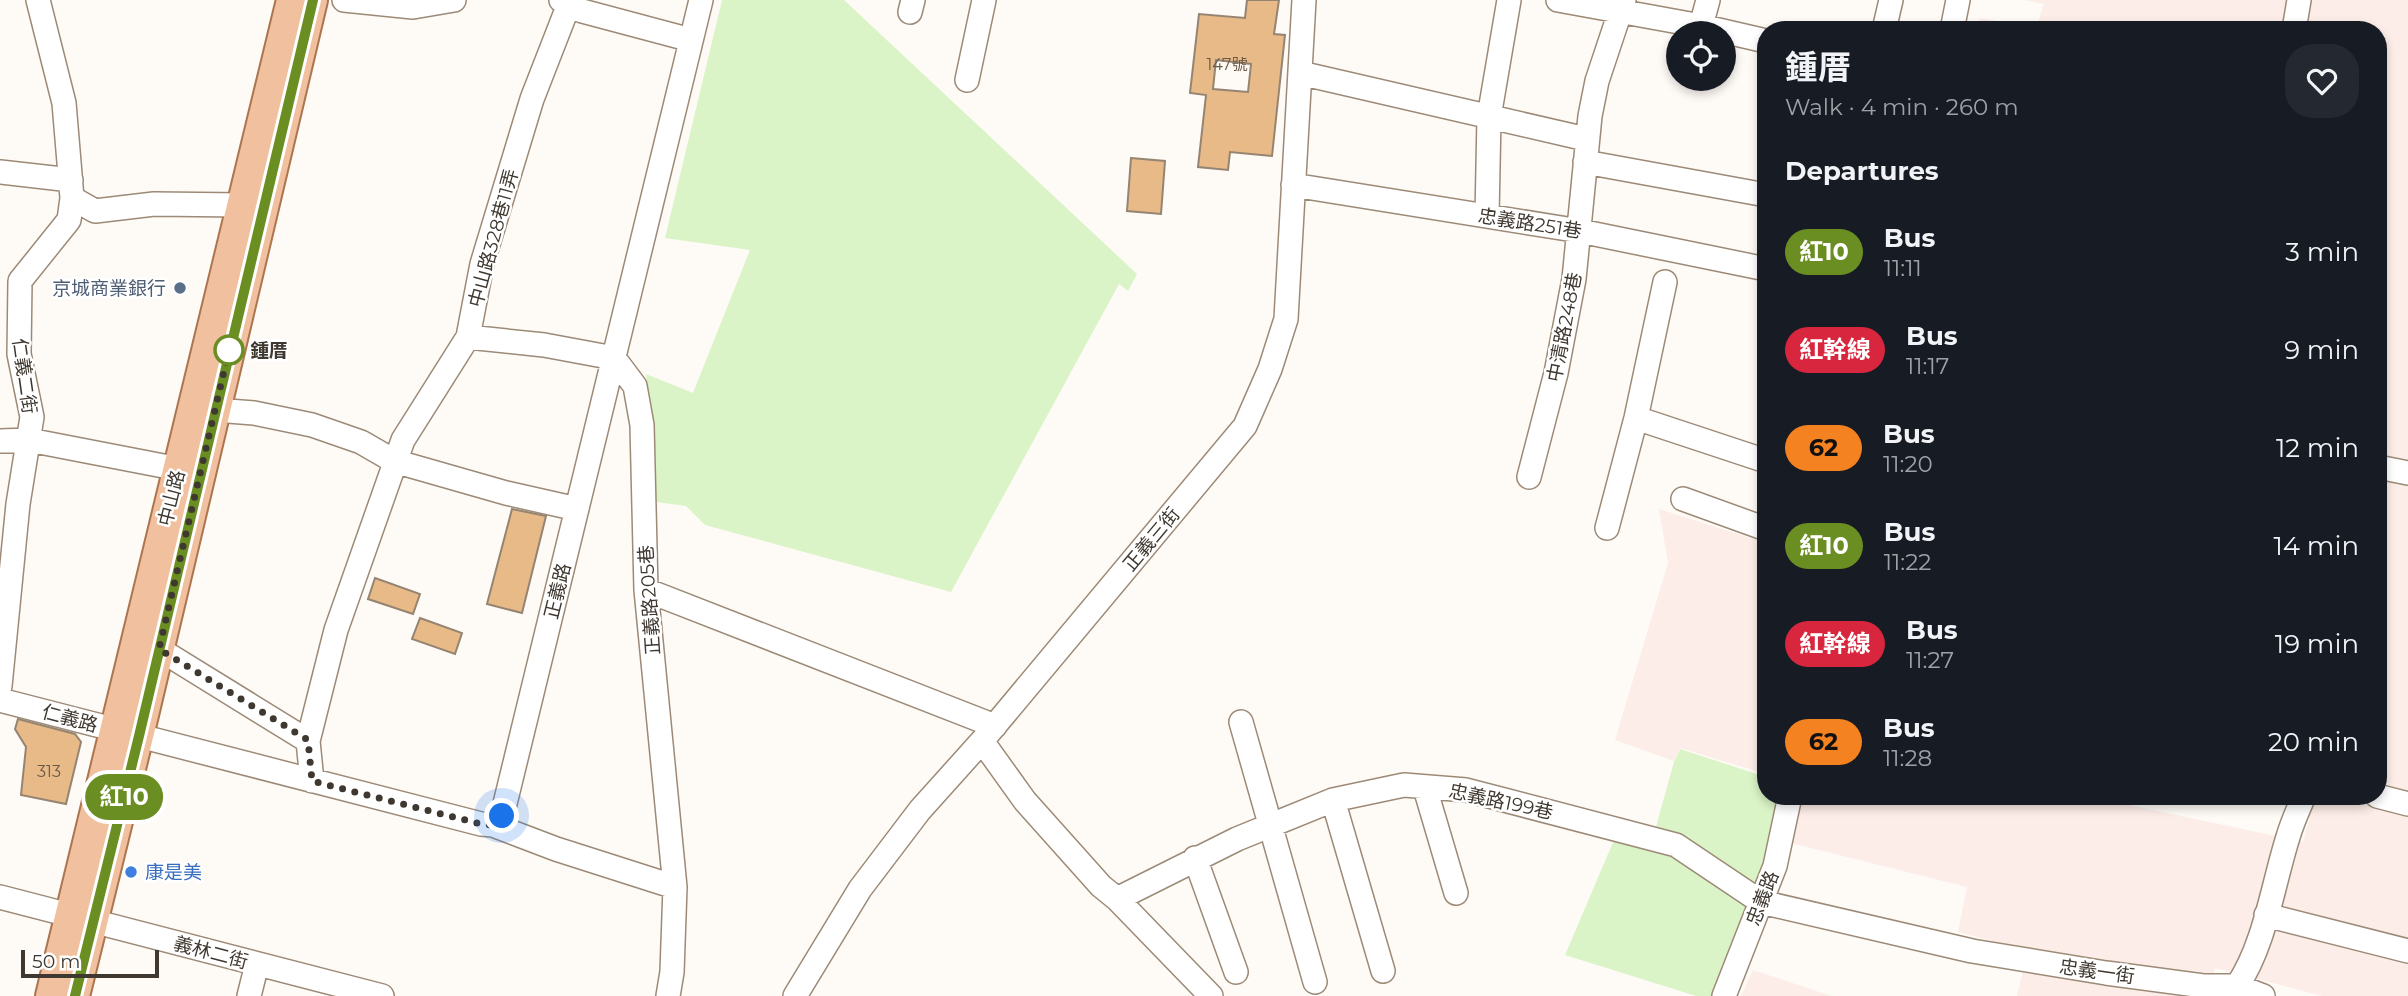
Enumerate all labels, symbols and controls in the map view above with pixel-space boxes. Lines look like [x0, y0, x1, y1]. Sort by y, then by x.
map controls [1666, 21, 1736, 91]
button: locate [1666, 21, 1736, 91]
button: heart [2285, 44, 2359, 118]
text: 鍾厝 [1785, 47, 1851, 87]
house number: 147號 [1207, 55, 1247, 74]
text: Walk · 4 min · 260 m [1785, 93, 2019, 121]
text: Departures [1785, 155, 1939, 187]
street label: 中山路328巷11弄 [464, 166, 523, 310]
street label: 忠義路251巷 [1477, 204, 1583, 243]
text: Bus [1884, 222, 1935, 254]
text: 3 min [2285, 236, 2359, 268]
text: 紅10 [1799, 237, 1849, 266]
text: 11:11 [1884, 254, 1922, 282]
street label: 中清路248巷 [1543, 270, 1586, 384]
place label: 京城商業銀行 [52, 277, 166, 300]
marker: 京城商業銀行 [172, 280, 188, 296]
text: Bus [1906, 320, 1958, 352]
text: 9 min [2284, 334, 2359, 366]
marker: 鍾厝 [214, 335, 244, 365]
text: 紅幹線 [1799, 335, 1871, 364]
street label: 仁義二街 [8, 337, 41, 415]
place label: 鍾厝 [250, 339, 288, 362]
text: 11:17 [1906, 352, 1949, 380]
text: Bus [1883, 418, 1935, 450]
text: 12 min [2276, 432, 2359, 464]
text: 62 [1809, 433, 1838, 462]
text: 11:20 [1883, 450, 1933, 478]
street label: 中山路 [153, 468, 190, 529]
street label: 正義三街 [1118, 503, 1185, 576]
text: Bus [1884, 516, 1935, 548]
text: 14 min [2273, 530, 2359, 562]
text: 紅10 [1799, 531, 1849, 560]
street label: 正義路205巷 [634, 544, 665, 656]
text: 11:22 [1884, 548, 1931, 576]
street label: 正義路 [539, 561, 576, 622]
text: Bus [1906, 614, 1958, 646]
text: 19 min [2275, 628, 2359, 660]
text: 紅幹線 [1799, 629, 1871, 658]
text: 11:27 [1906, 646, 1954, 674]
street label: 仁義路 [39, 700, 100, 737]
text: Bus [1883, 712, 1935, 744]
text: 20 min [2268, 726, 2359, 758]
text: 62 [1809, 727, 1838, 756]
text: 11:28 [1883, 744, 1932, 772]
house number: 313 [37, 762, 61, 781]
line badge: 紅10 [84, 774, 164, 820]
street label: 忠義路199巷 [1447, 779, 1555, 824]
text: 紅10 [99, 782, 149, 811]
your location [484, 798, 519, 833]
place label: 康是美 [145, 861, 202, 884]
marker: 康是美 [123, 864, 139, 880]
street label: 忠義路 [1742, 867, 1783, 929]
street label: 義林二街 [171, 932, 251, 973]
scale bar [21, 947, 159, 979]
text: 50 m [32, 950, 80, 973]
street label: 忠義一街 [2058, 955, 2136, 988]

